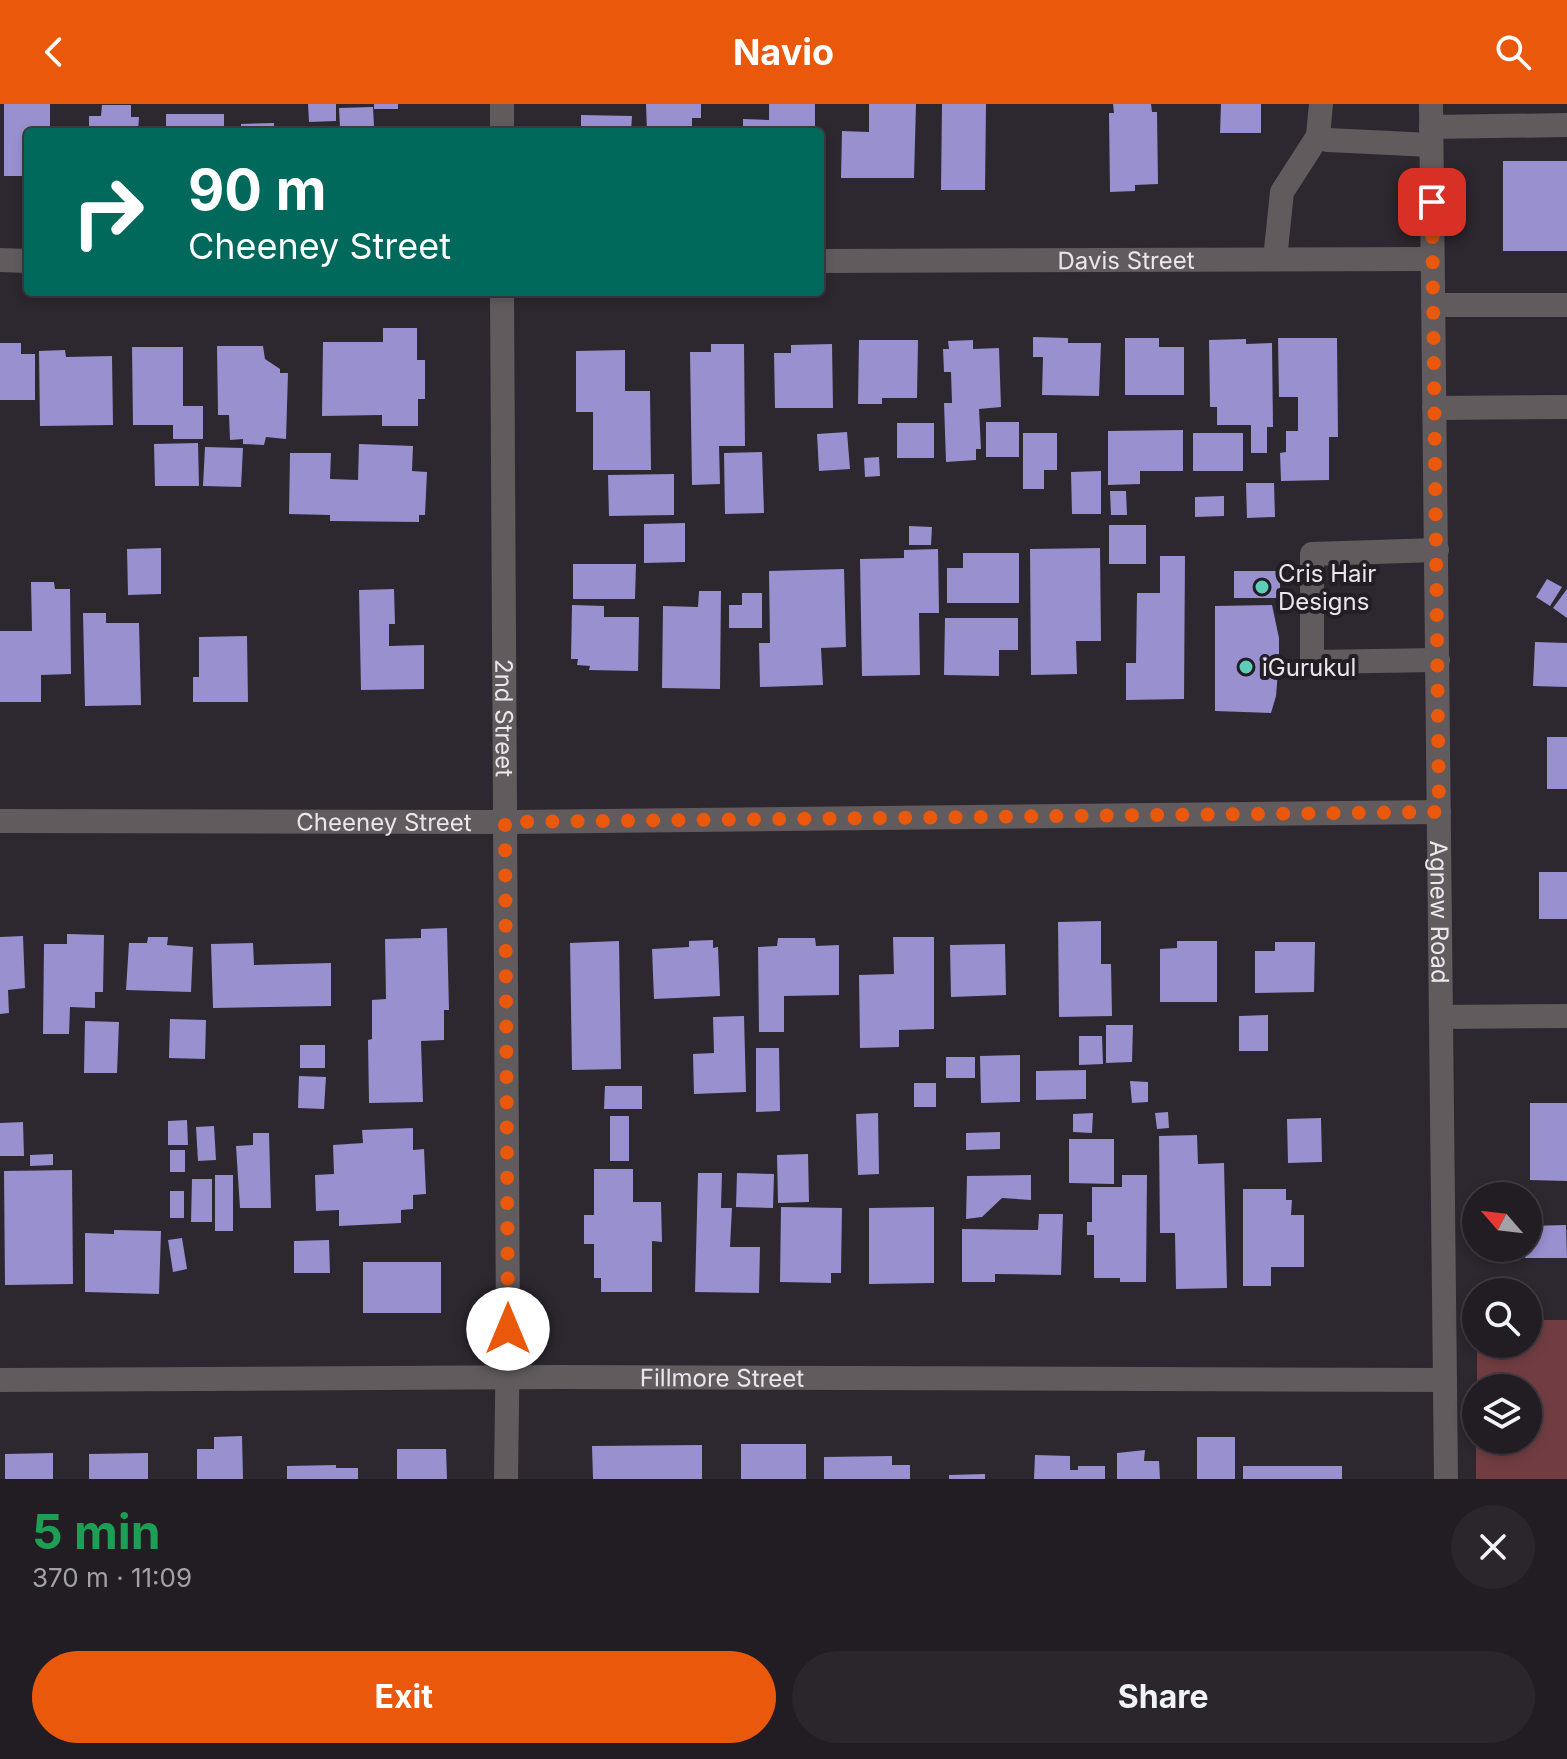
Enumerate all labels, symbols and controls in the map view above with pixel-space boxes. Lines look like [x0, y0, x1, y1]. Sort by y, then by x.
icon: back [32, 30, 76, 74]
text: Navio [733, 30, 834, 74]
icon: search [1491, 30, 1535, 74]
text: 90 m [188, 156, 327, 224]
icon: right [56, 160, 160, 264]
pin [1398, 168, 1466, 236]
icon: arrive [1410, 180, 1454, 224]
text: Cheeney Street [188, 224, 451, 268]
street label: Davis Street [1057, 245, 1195, 275]
place label: Cris Hair Designs [1278, 559, 1376, 616]
marker: Cris Hair Designs [1253, 578, 1271, 596]
place label: iGurukul [1262, 653, 1356, 682]
marker: iGurukul [1237, 658, 1255, 676]
street label: 2nd Street [490, 659, 519, 777]
street label: Cheeney Street [296, 807, 472, 836]
street label: Agnew Road [1425, 840, 1455, 984]
north arrow [1462, 1182, 1542, 1262]
map controls [1462, 1182, 1542, 1454]
button: search [1462, 1278, 1542, 1358]
position arrow [466, 1287, 550, 1371]
street label: Fillmore Street [640, 1363, 804, 1392]
button: layers [1462, 1374, 1542, 1454]
text: 5 min [32, 1502, 161, 1561]
button: close [1451, 1505, 1535, 1589]
text: 370 m · 11:09 [32, 1562, 192, 1593]
button: Exit [32, 1651, 776, 1743]
button: Share [792, 1651, 1535, 1743]

